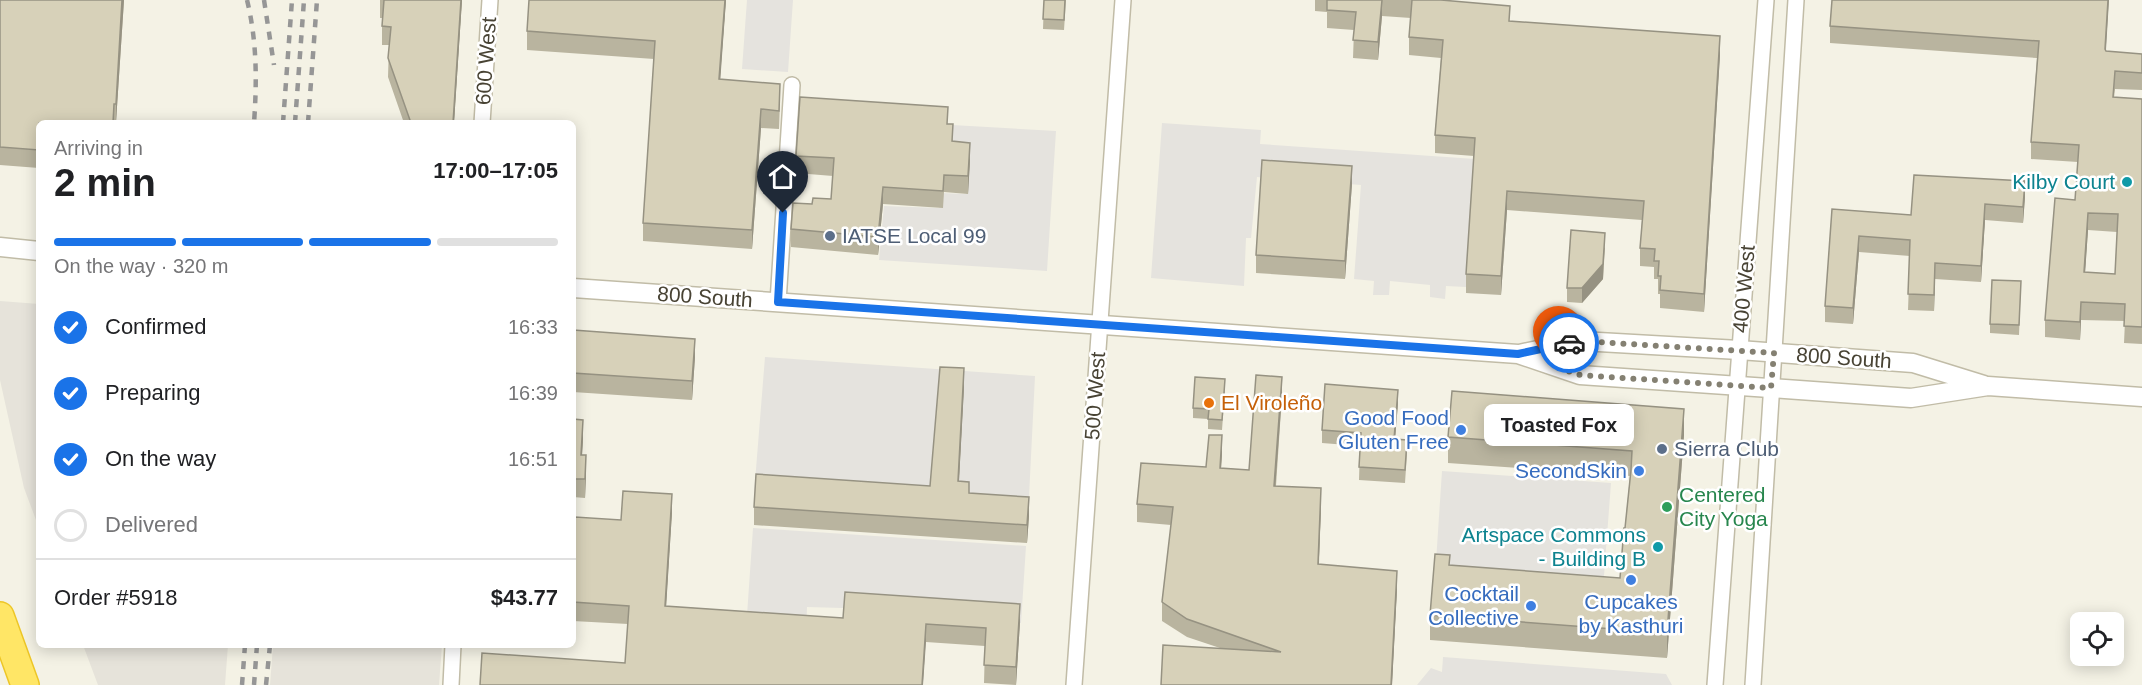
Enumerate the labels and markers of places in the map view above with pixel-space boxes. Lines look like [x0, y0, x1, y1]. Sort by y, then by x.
pin [757, 151, 808, 213]
place label: Kilby Court [2012, 170, 2115, 193]
marker: Kilby Court [2120, 175, 2134, 189]
place label: IATSE Local 99 [842, 224, 986, 247]
marker: IATSE Local 99 [823, 229, 837, 243]
pin [1533, 306, 1584, 368]
place label: El Viroleño [1221, 391, 1322, 414]
marker: El Viroleño [1202, 396, 1216, 410]
callout: Toasted Fox [1484, 404, 1634, 446]
place label: Good Food Gluten Free [1338, 406, 1449, 453]
marker: Good Food Gluten Free [1454, 423, 1468, 437]
place label: Sierra Club [1674, 437, 1779, 460]
marker: Sierra Club [1655, 442, 1669, 456]
place label: SecondSkin [1515, 459, 1627, 482]
marker: SecondSkin [1632, 464, 1646, 478]
place label: Centered City Yoga [1679, 483, 1768, 530]
marker: Centered City Yoga [1660, 500, 1674, 514]
place label: Artspace Commons - Building B [1462, 523, 1646, 570]
marker: Artspace Commons - Building B [1651, 540, 1665, 554]
marker: Cupcakes by Kasthuri [1624, 573, 1638, 587]
place label: Cocktail Collective [1428, 582, 1519, 629]
place label: Cupcakes by Kasthuri [1578, 590, 1684, 637]
marker: Cocktail Collective [1524, 599, 1538, 613]

